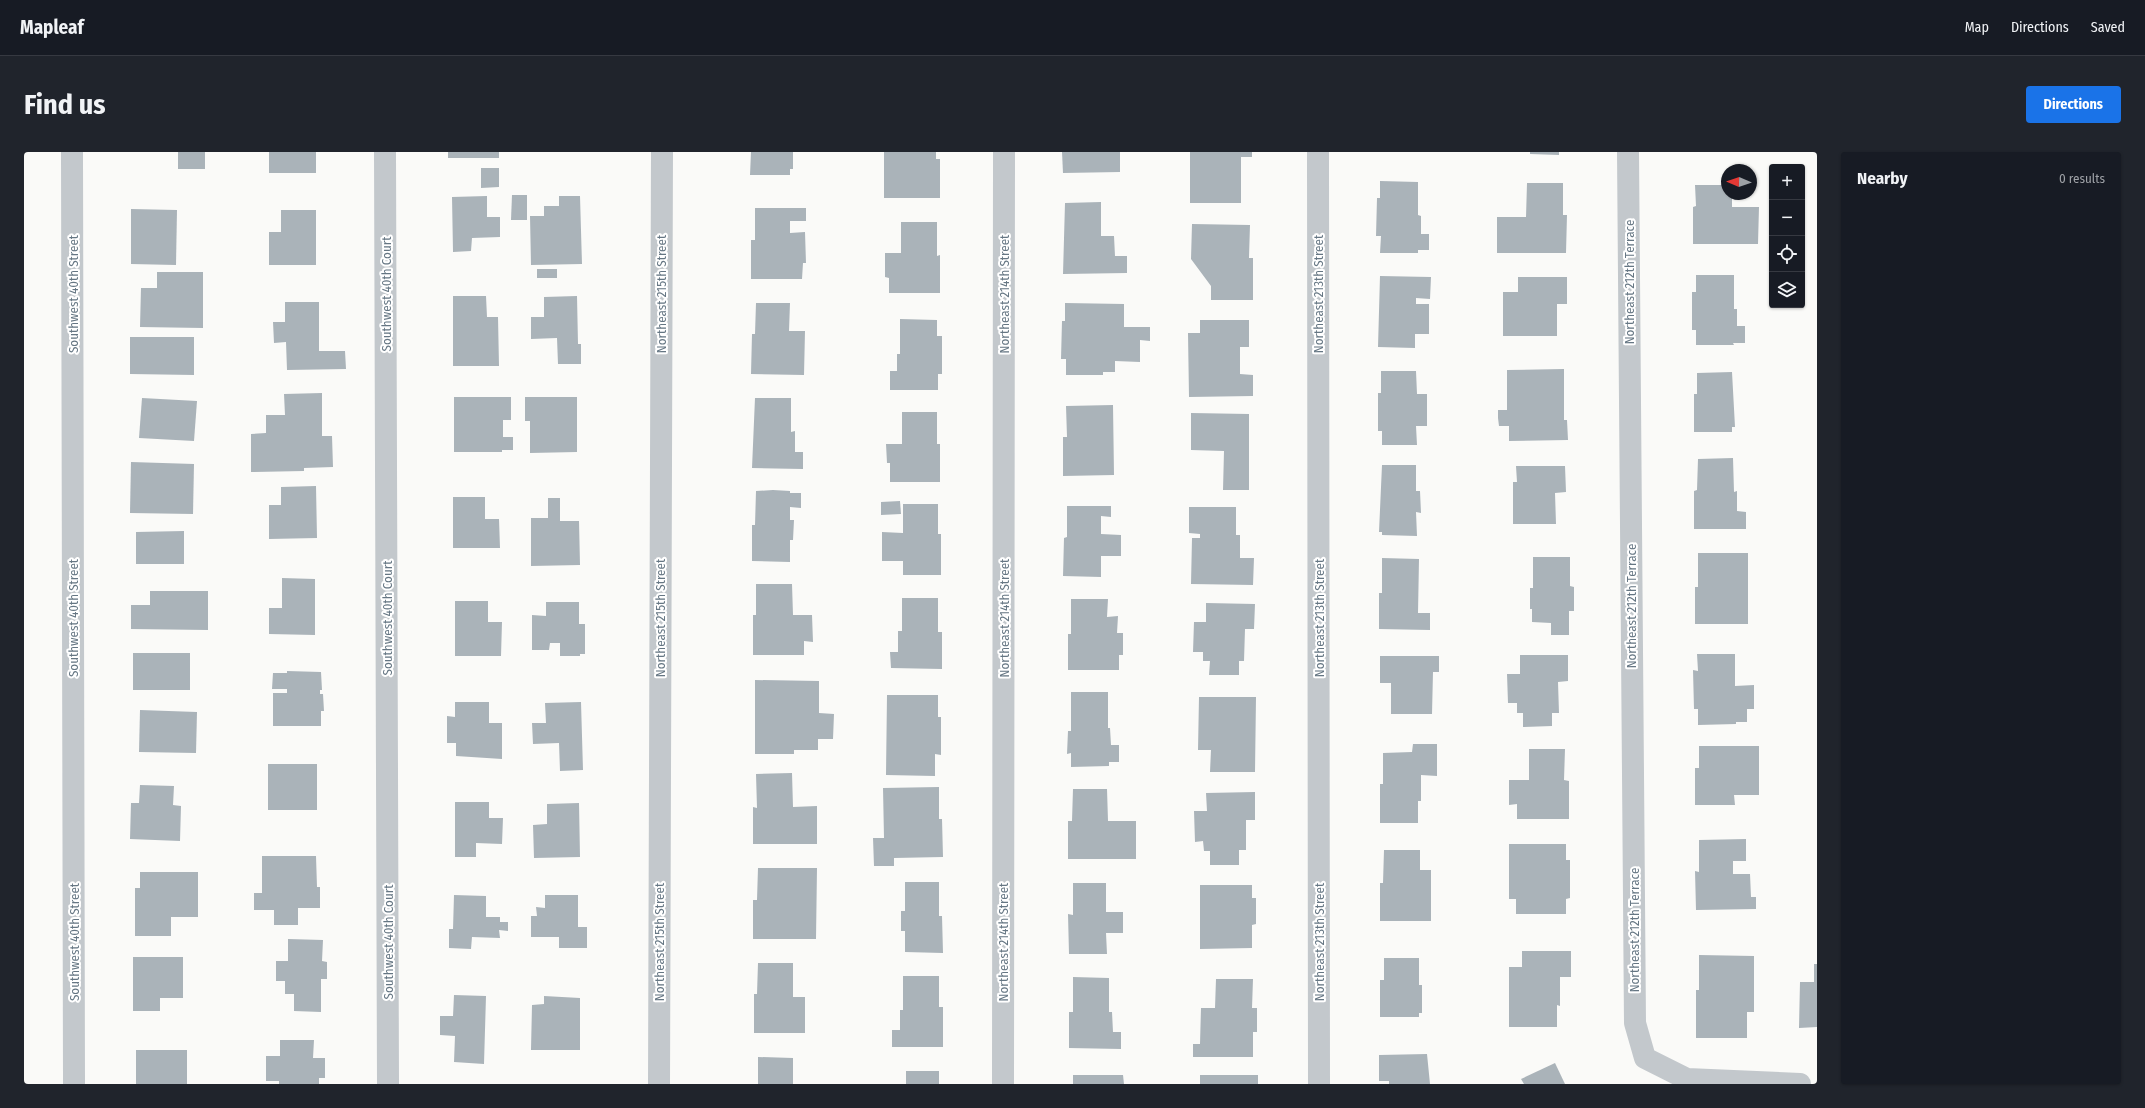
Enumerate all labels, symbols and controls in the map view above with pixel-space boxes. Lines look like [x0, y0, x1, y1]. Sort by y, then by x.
text: Mapleaf [20, 16, 84, 39]
text: Map [1965, 19, 1989, 36]
text: Directions [2011, 19, 2069, 36]
text: Saved [2091, 19, 2125, 36]
button: Directions [2026, 86, 2121, 123]
text: Find us [24, 88, 106, 121]
north arrow [1721, 164, 1757, 200]
map controls [1769, 164, 1805, 308]
button: + [1769, 164, 1805, 200]
text: Nearby [1857, 168, 1908, 189]
text: 0 results [2059, 171, 2105, 186]
button: − [1769, 200, 1805, 236]
street label: Northeast 212th Terrace [1622, 220, 1637, 344]
street label: Southwest 40th Street [66, 234, 81, 353]
street label: Northeast 215th Street [654, 234, 669, 353]
street label: Northeast 214th Street [997, 234, 1012, 353]
street label: Northeast 213th Street [1311, 234, 1326, 353]
street label: Southwest 40th Court [379, 236, 394, 351]
button: locate [1769, 236, 1805, 272]
button: layers [1769, 272, 1805, 308]
street label: Northeast 212th Terrace [1624, 544, 1639, 668]
street label: Southwest 40th Street [66, 558, 81, 677]
street label: Northeast 215th Street [653, 558, 668, 677]
street label: Northeast 214th Street [997, 558, 1012, 677]
street label: Northeast 213th Street [1312, 558, 1327, 677]
street label: Southwest 40th Court [380, 560, 395, 675]
street label: Northeast 212th Terrace [1627, 868, 1642, 992]
street label: Southwest 40th Street [67, 882, 82, 1001]
street label: Northeast 215th Street [652, 882, 667, 1001]
street label: Northeast 214th Street [996, 882, 1011, 1001]
street label: Northeast 213th Street [1312, 882, 1327, 1001]
street label: Southwest 40th Court [381, 884, 396, 999]

